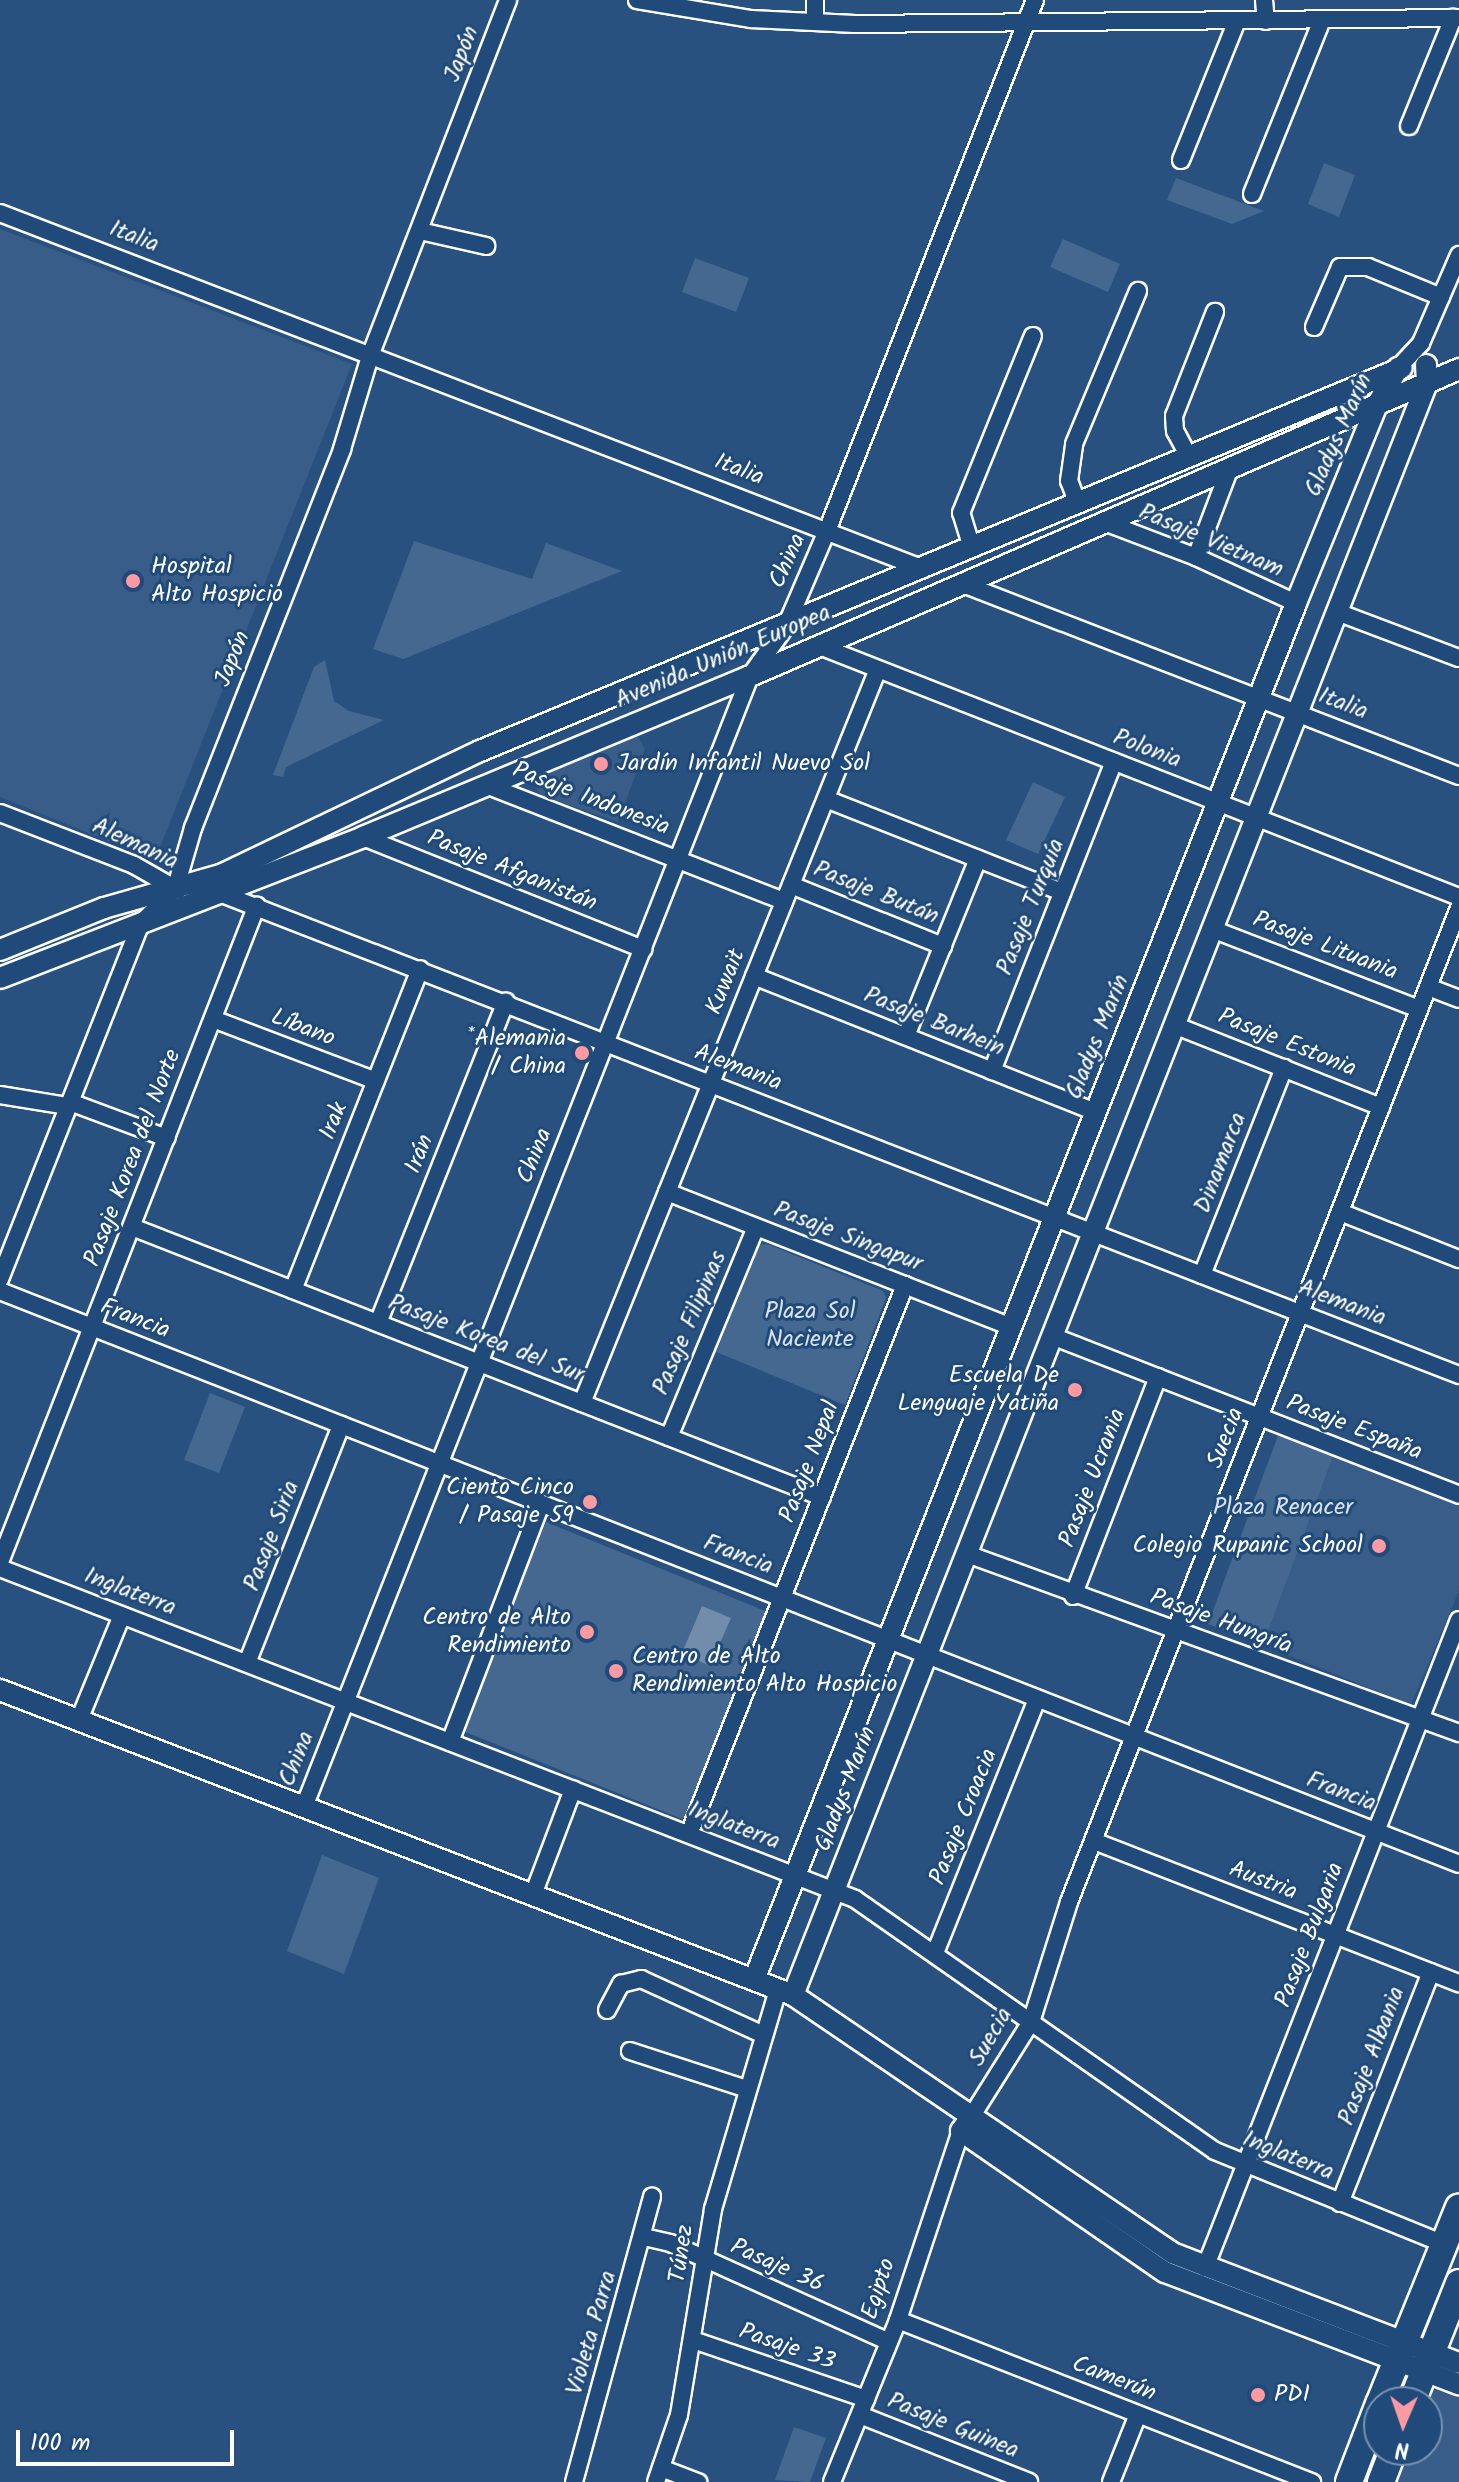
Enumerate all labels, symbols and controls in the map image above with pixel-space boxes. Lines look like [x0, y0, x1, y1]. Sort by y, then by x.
street label: Japón [438, 22, 486, 86]
street label: Italia [105, 214, 163, 260]
street label: Gladys Marín [1299, 369, 1379, 501]
street label: Italia [710, 447, 768, 493]
street label: Pasaje Vietnam [1134, 498, 1288, 584]
street label: China [763, 529, 813, 593]
place label: Hospital Alto Hospicio [151, 553, 283, 609]
marker: Hospital Alto Hospicio [122, 570, 144, 592]
street label: Avenida Unión Europea [611, 599, 835, 715]
street label: Japón [209, 627, 257, 691]
street label: Italia [1314, 681, 1372, 727]
street label: Polonia [1109, 723, 1185, 775]
place label: Jardín Infantil Nuevo Sol [617, 750, 870, 778]
marker: Jardín Infantil Nuevo Sol [592, 755, 610, 773]
street label: Pasaje Indonesia [508, 756, 674, 842]
street label: Alemania [87, 812, 183, 876]
street label: Pasaje Afganistán [423, 824, 601, 918]
street label: Pasaje Turquía [991, 835, 1071, 979]
street label: Pasaje Bután [809, 855, 943, 931]
street label: Pasaje Lituania [1248, 905, 1402, 987]
street label: Kuwait [700, 945, 752, 1019]
street label: Gladys Marín [1060, 971, 1136, 1103]
street label: Pasaje Barhein [860, 981, 1008, 1063]
street label: Pasaje Estonia [1214, 1002, 1360, 1084]
street label: Líbano [267, 1003, 339, 1053]
place label: *Alemania / China [466, 1025, 566, 1081]
street label: Alemania [690, 1038, 786, 1098]
marker: *Alemania / China [573, 1044, 591, 1062]
street label: Pasaje Korea del Norte [78, 1045, 188, 1271]
street label: Irak [314, 1098, 354, 1144]
street label: Dinamarca [1189, 1109, 1253, 1217]
street label: China [511, 1124, 559, 1188]
street label: Irán [399, 1130, 441, 1178]
street label: Pasaje Singapur [769, 1195, 927, 1279]
street label: Pasaje Filipinas [647, 1247, 733, 1399]
street label: Alemania [1294, 1273, 1390, 1333]
street label: Pasaje Korea del Sur [384, 1288, 588, 1390]
street label: Francia [96, 1293, 174, 1345]
park label: Plaza Sol Naciente [764, 1298, 856, 1354]
place label: Escuela De Lenguaje Yatiña [898, 1362, 1059, 1418]
marker: Escuela De Lenguaje Yatiña [1066, 1381, 1084, 1399]
street label: Pasaje España [1282, 1389, 1426, 1467]
street label: Pasaje Nepal [774, 1397, 846, 1527]
street label: Suecia [1201, 1404, 1251, 1472]
street label: Pasaje Ucrania [1053, 1405, 1133, 1551]
place label: Ciento Cinco / Pasaje 59 [446, 1474, 574, 1530]
street label: Pasaje Siria [238, 1477, 306, 1595]
marker: Ciento Cinco / Pasaje 59 [581, 1493, 599, 1511]
park label: Plaza Renacer [1213, 1494, 1353, 1522]
street label: Francia [699, 1529, 777, 1581]
place label: Colegio Rupanic School [1132, 1532, 1363, 1560]
marker: Colegio Rupanic School [1370, 1537, 1388, 1555]
street label: Inglaterra [80, 1561, 180, 1623]
street label: Pasaje Hungría [1146, 1583, 1296, 1661]
place label: Centro de Alto Rendimiento [422, 1604, 571, 1660]
marker: Centro de Alto Rendimiento [578, 1623, 596, 1641]
place label: Centro de Alto Rendimiento Alto Hospicio [632, 1643, 897, 1699]
marker: Centro de Alto Rendimiento Alto Hospicio [607, 1662, 625, 1680]
street label: Gladys Marín [809, 1722, 883, 1856]
street label: China [273, 1727, 321, 1791]
street label: Pasaje Croacia [924, 1745, 1004, 1889]
street label: Francia [1302, 1766, 1380, 1818]
street label: Inglaterra [684, 1795, 784, 1857]
street label: Austria [1225, 1855, 1301, 1907]
street label: Pasaje Bulgaria [1269, 1859, 1351, 2011]
street label: Pasaje Albania [1332, 1983, 1412, 2129]
street label: Suecia [963, 2003, 1019, 2071]
street label: Inglaterra [1238, 2125, 1338, 2187]
street label: Túnez [664, 2223, 700, 2285]
street label: Pasaje 36 [726, 2233, 828, 2299]
street label: Egipto [856, 2255, 902, 2323]
street label: Violeta Parra [561, 2268, 623, 2398]
street label: Pasaje 33 [735, 2317, 839, 2377]
street label: Camerún [1068, 2350, 1160, 2408]
place label: PDI [1274, 2381, 1310, 2409]
marker: PDI [1249, 2386, 1267, 2404]
north arrow [1363, 2386, 1443, 2466]
street label: Pasaje Guinea [883, 2387, 1023, 2465]
scale bar [20, 2414, 238, 2464]
text: 100 m [30, 2424, 90, 2463]
text: N [1395, 2431, 1410, 2466]

